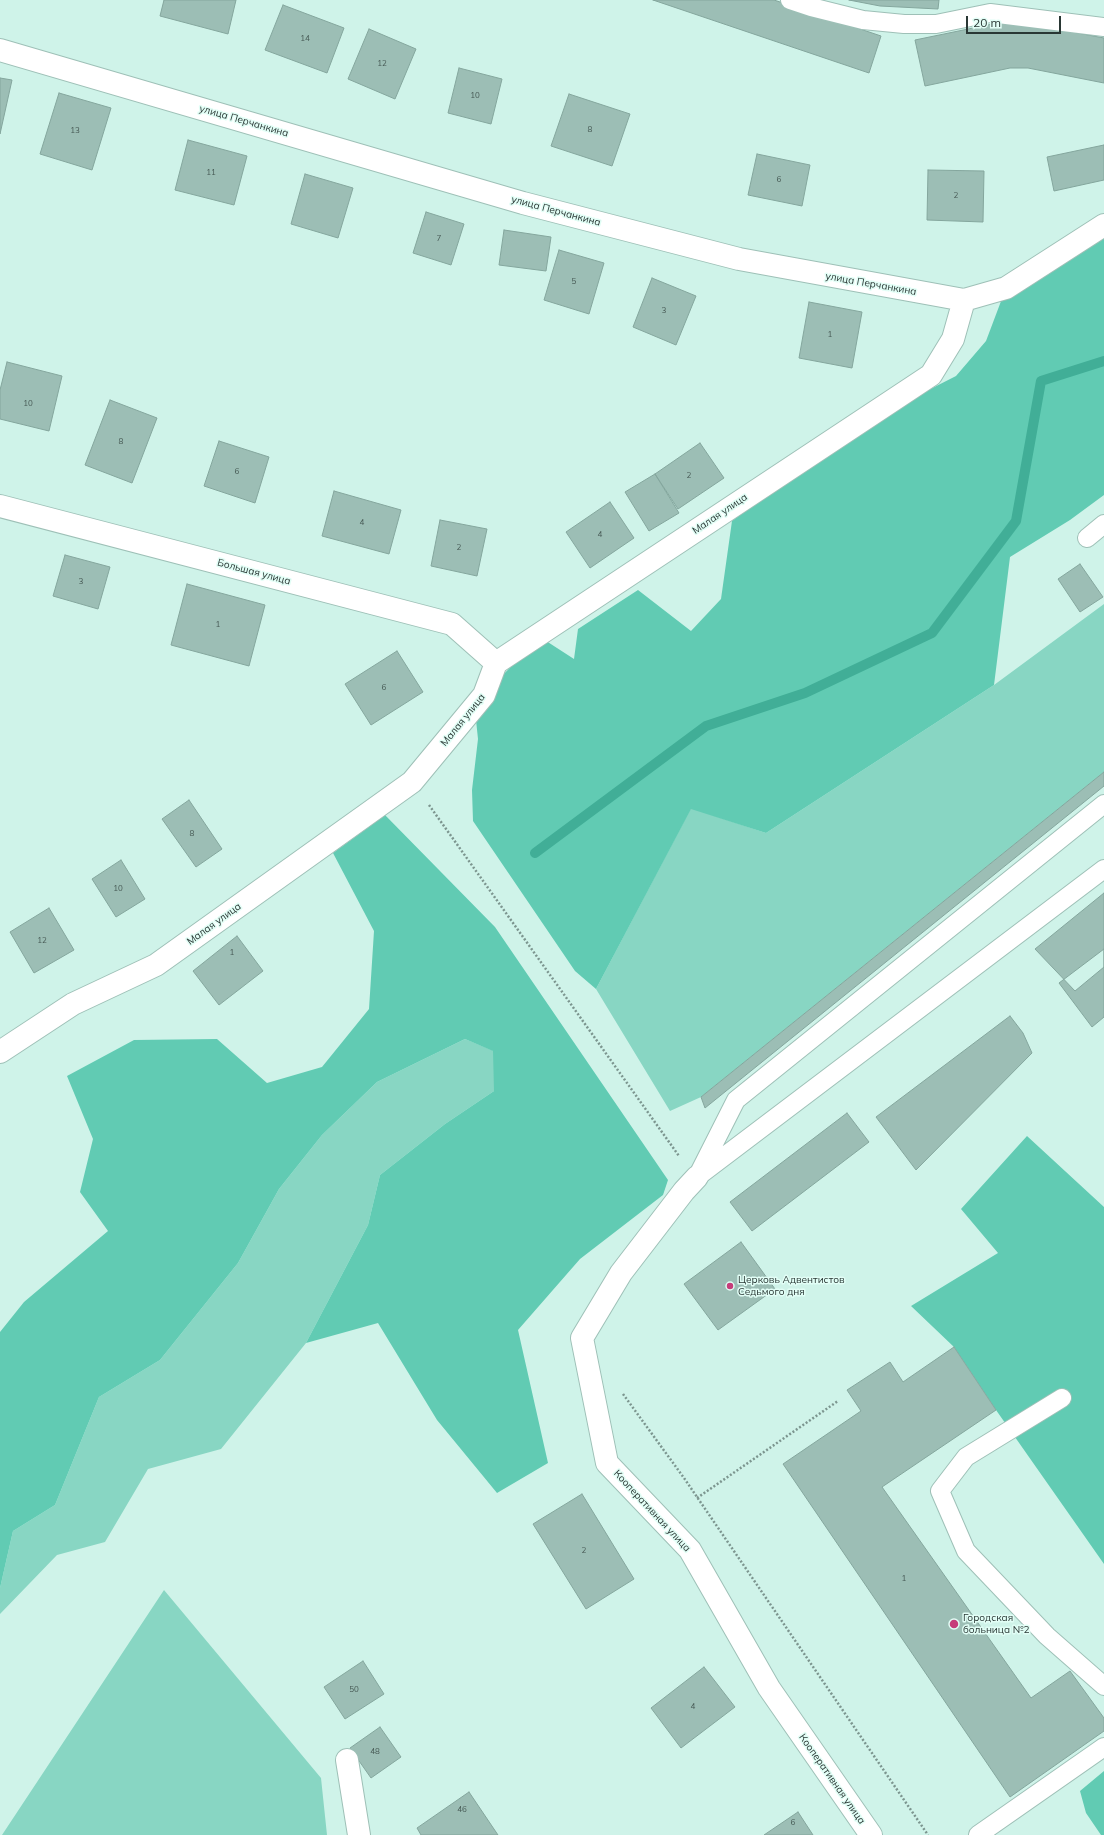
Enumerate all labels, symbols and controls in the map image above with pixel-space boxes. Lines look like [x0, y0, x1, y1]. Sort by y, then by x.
scale bar [968, 8, 1063, 34]
text: 20 m [973, 15, 1001, 30]
house number: 14 [300, 34, 310, 44]
house number: 12 [377, 59, 387, 69]
house number: 10 [470, 91, 480, 101]
street label: улица Перчанкина [198, 103, 290, 139]
house number: 8 [588, 125, 592, 135]
house number: 13 [70, 126, 80, 136]
house number: 11 [206, 168, 216, 178]
house number: 6 [777, 175, 781, 185]
house number: 2 [954, 191, 958, 201]
street label: улица Перчанкина [510, 193, 602, 229]
house number: 7 [437, 234, 441, 244]
street label: улица Перчанкина [825, 270, 917, 298]
house number: 5 [572, 277, 576, 287]
house number: 3 [662, 306, 666, 316]
house number: 1 [828, 330, 832, 340]
house number: 10 [23, 399, 33, 409]
house number: 8 [119, 437, 123, 447]
house number: 6 [235, 467, 239, 477]
house number: 2 [687, 471, 691, 481]
street label: Малая улица [690, 491, 750, 537]
house number: 4 [360, 518, 364, 528]
house number: 4 [598, 530, 602, 540]
house number: 2 [457, 543, 461, 553]
street label: Большая улица [216, 556, 292, 588]
house number: 3 [79, 577, 83, 587]
house number: 1 [216, 620, 220, 630]
house number: 6 [382, 683, 386, 693]
street label: Малая улица [438, 691, 488, 749]
house number: 8 [190, 829, 194, 839]
house number: 10 [113, 884, 123, 894]
street label: Малая улица [185, 900, 243, 948]
house number: 12 [37, 936, 47, 946]
house number: 1 [230, 948, 234, 958]
place label: Церковь Адвентистов Седьмого дня [738, 1274, 845, 1298]
marker: Церковь Адвентистов Седьмого дня [725, 1281, 735, 1291]
street label: Кооперативная улица [611, 1468, 693, 1554]
house number: 2 [582, 1546, 586, 1556]
house number: 1 [902, 1574, 906, 1584]
place label: Городская больница №2 [963, 1612, 1029, 1636]
marker: Городская больница №2 [948, 1618, 960, 1630]
house number: 50 [349, 1685, 359, 1695]
house number: 4 [691, 1702, 695, 1712]
street label: Кооперативная улица [796, 1732, 868, 1826]
house number: 48 [370, 1747, 380, 1757]
house number: 46 [457, 1805, 467, 1815]
house number: 6 [791, 1818, 795, 1828]

